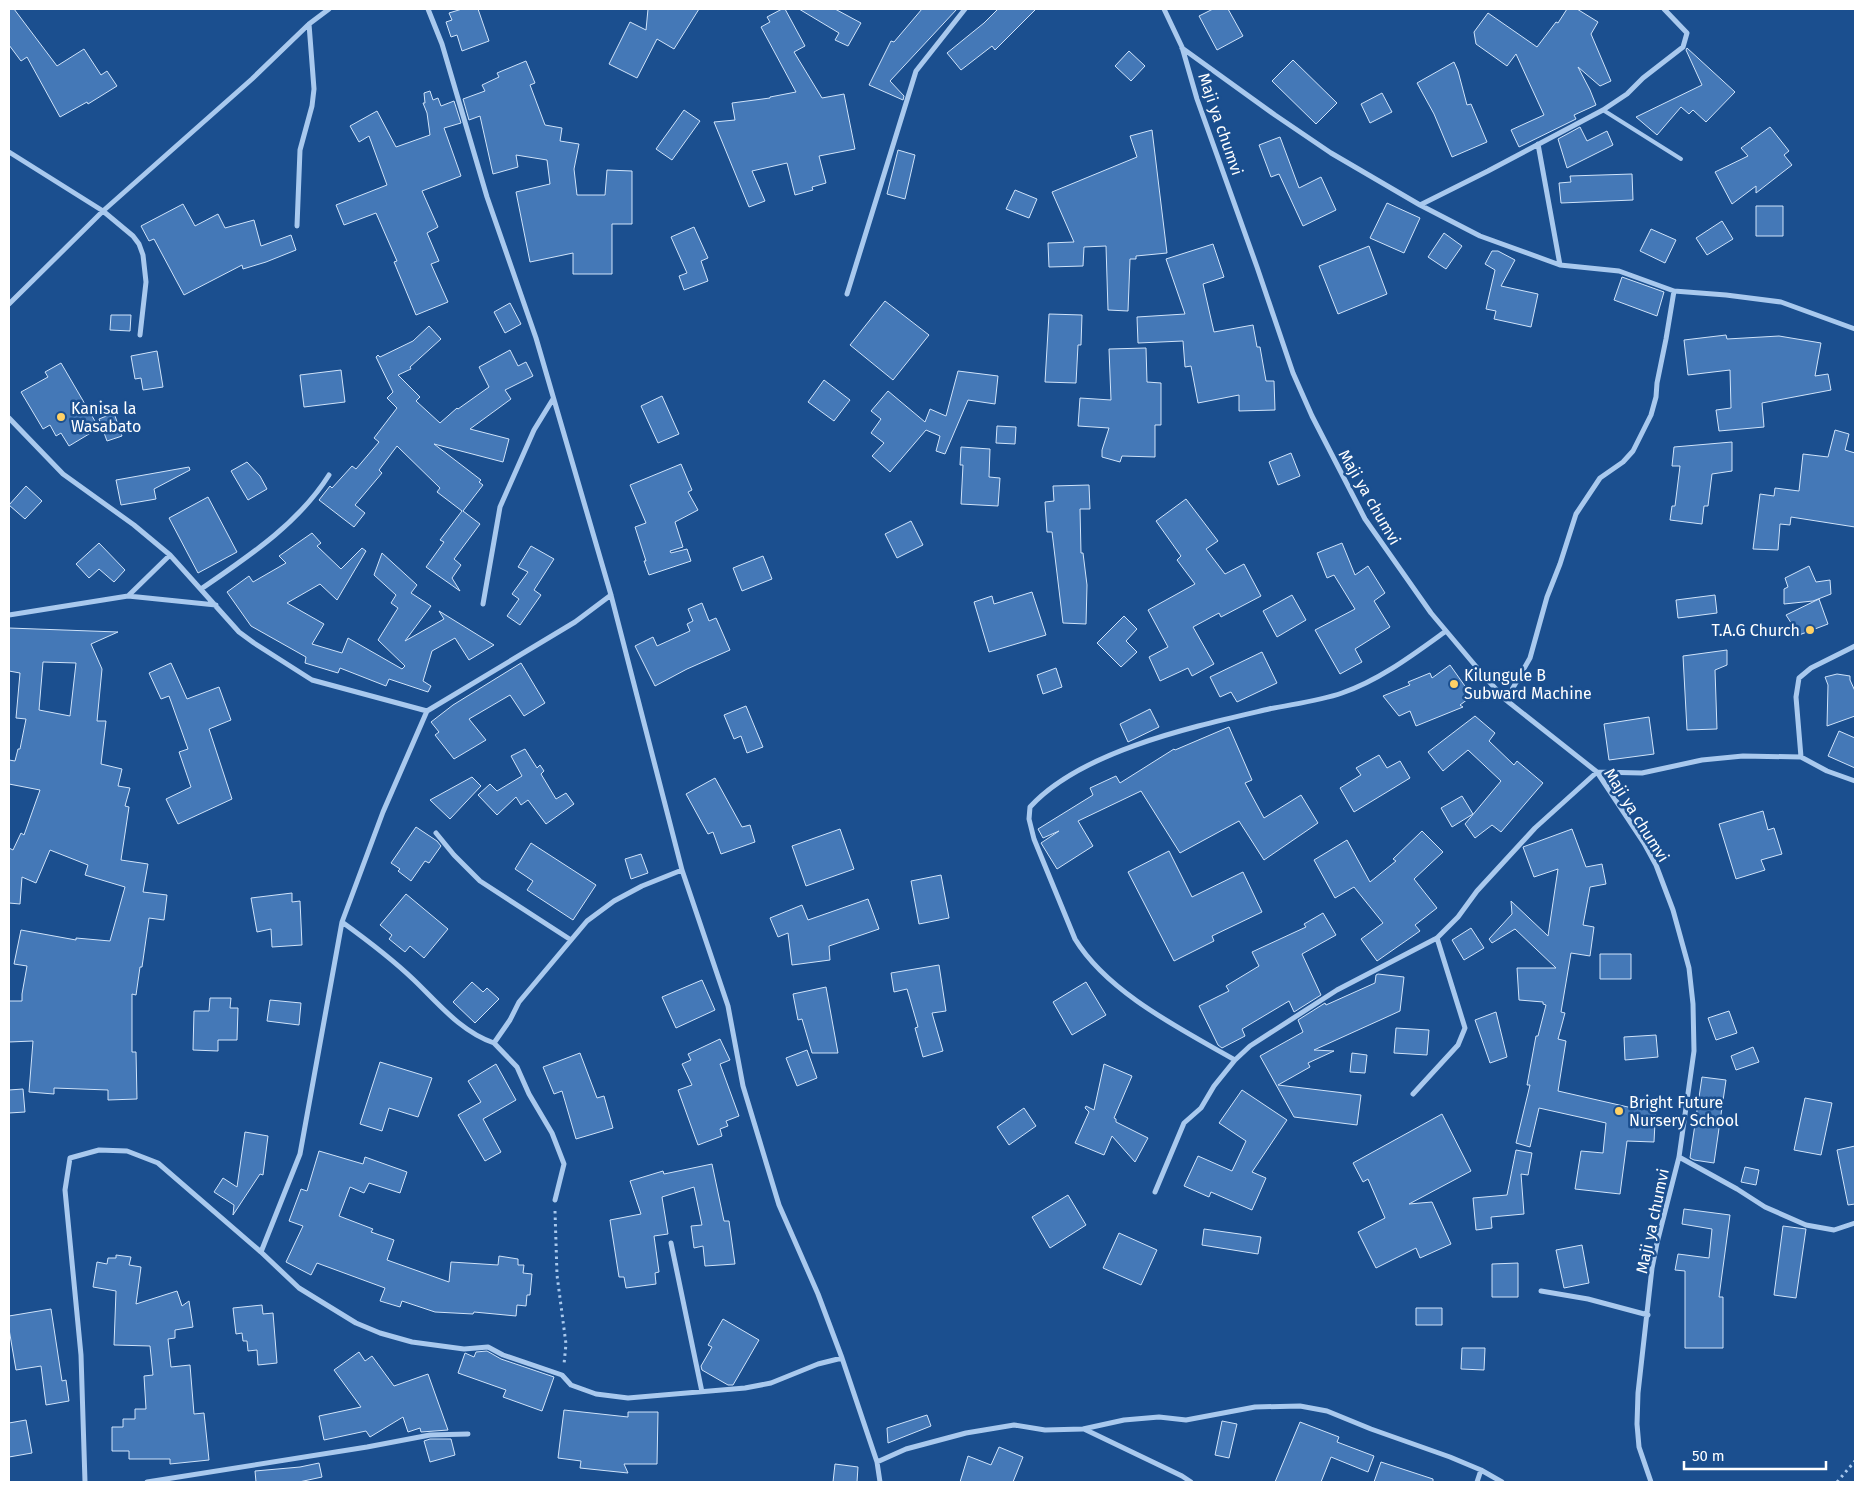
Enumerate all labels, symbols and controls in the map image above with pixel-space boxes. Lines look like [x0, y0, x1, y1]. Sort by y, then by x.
street label: Maji ya chumvi [1194, 70, 1247, 178]
place label: Kanisa la Wasabato [71, 399, 141, 436]
marker: Kanisa la Wasabato [55, 411, 67, 423]
street label: Maji ya chumvi [1335, 446, 1405, 548]
place label: T.A.G Church [1711, 621, 1800, 640]
marker: T.A.G Church [1804, 624, 1816, 636]
place label: Kilungule B Subward Machine [1464, 666, 1592, 703]
marker: Kilungule B Subward Machine [1448, 678, 1460, 690]
street label: Maji ya chumvi [1600, 765, 1673, 866]
place label: Bright Future Nursery School [1629, 1093, 1739, 1130]
marker: Bright Future Nursery School [1613, 1105, 1625, 1117]
street label: Maji ya chumvi [1632, 1167, 1673, 1275]
scale bar [1684, 1438, 1826, 1470]
text: 50 m [1692, 1447, 1725, 1465]

